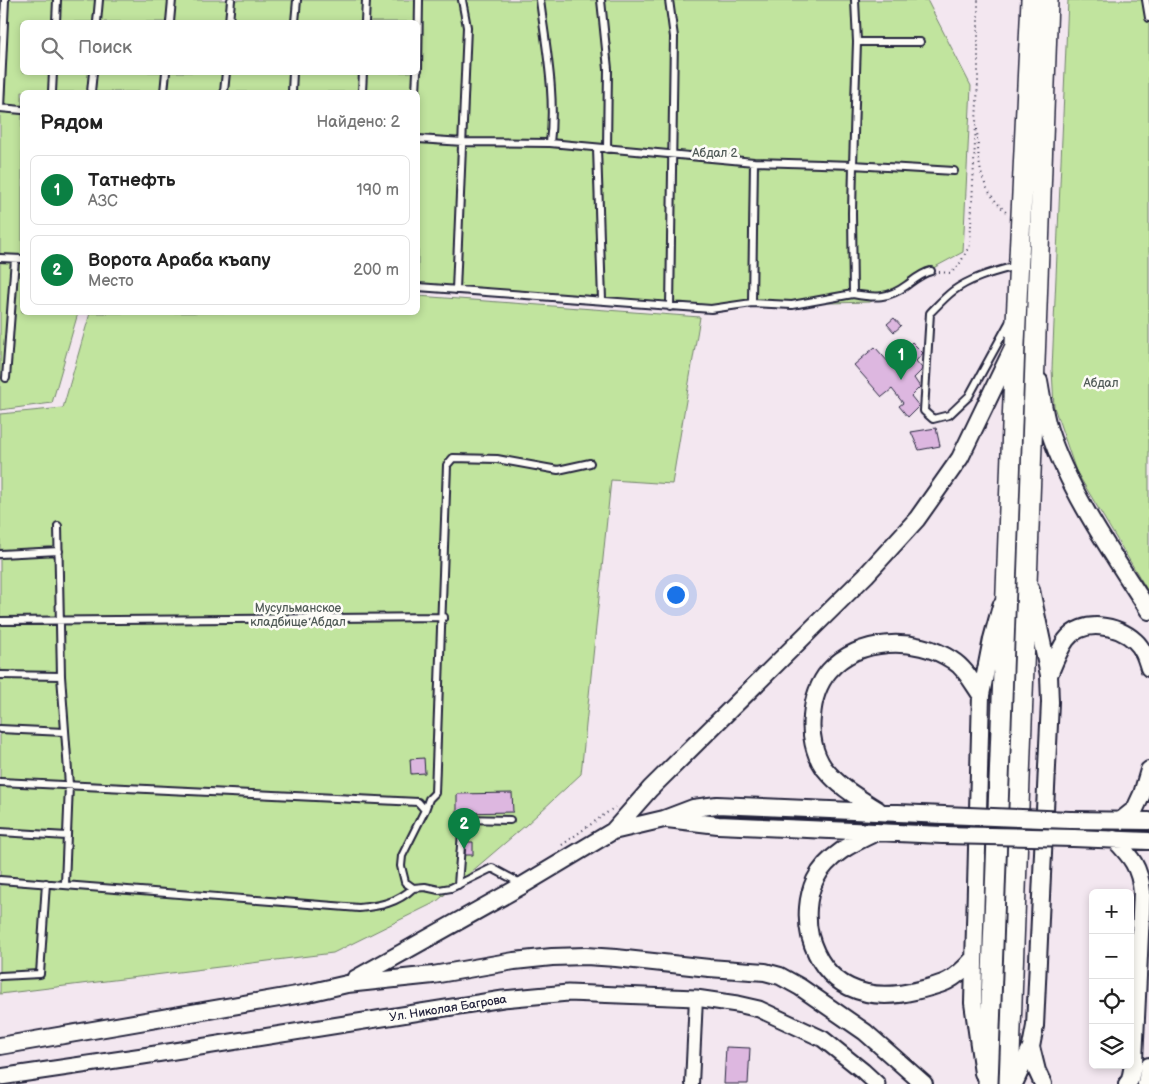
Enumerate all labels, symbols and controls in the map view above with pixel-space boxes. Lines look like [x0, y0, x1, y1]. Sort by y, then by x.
search box [20, 20, 420, 75]
icon: search [38, 34, 66, 62]
text: Поиск [78, 36, 132, 59]
text: Рядом [40, 110, 103, 135]
text: Найдено: 2 [316, 113, 400, 132]
park label: Абдал 2 [691, 146, 738, 161]
text: Татнефть [88, 169, 175, 192]
text: 1 [54, 181, 60, 200]
text: 190 m [357, 181, 399, 200]
text: АЗС [88, 192, 118, 211]
text: Ворота Араба къапу [88, 249, 271, 272]
text: 2 [52, 261, 62, 280]
text: 200 m [353, 261, 399, 280]
text: Место [88, 272, 134, 291]
pin: 1 [885, 339, 917, 380]
park label: Абдал [1082, 376, 1119, 391]
your location [663, 582, 689, 608]
park label: Мусульманское кладбище Абдал [250, 601, 346, 630]
pin: 2 [448, 808, 480, 849]
map controls [1089, 889, 1134, 1069]
button: + [1089, 889, 1134, 934]
button: − [1089, 934, 1134, 979]
button: locate [1089, 979, 1134, 1024]
street label: Ул. Николая Багрова [388, 992, 508, 1025]
button: layers [1089, 1024, 1134, 1069]

